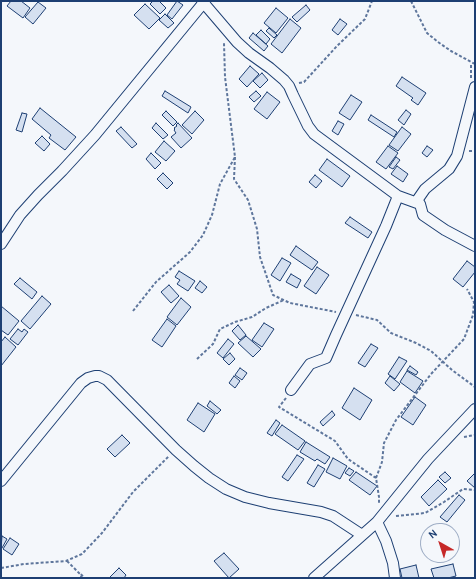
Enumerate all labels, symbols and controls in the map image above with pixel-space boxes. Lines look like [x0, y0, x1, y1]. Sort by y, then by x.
north arrow [420, 523, 460, 563]
text: N [426, 527, 440, 542]

